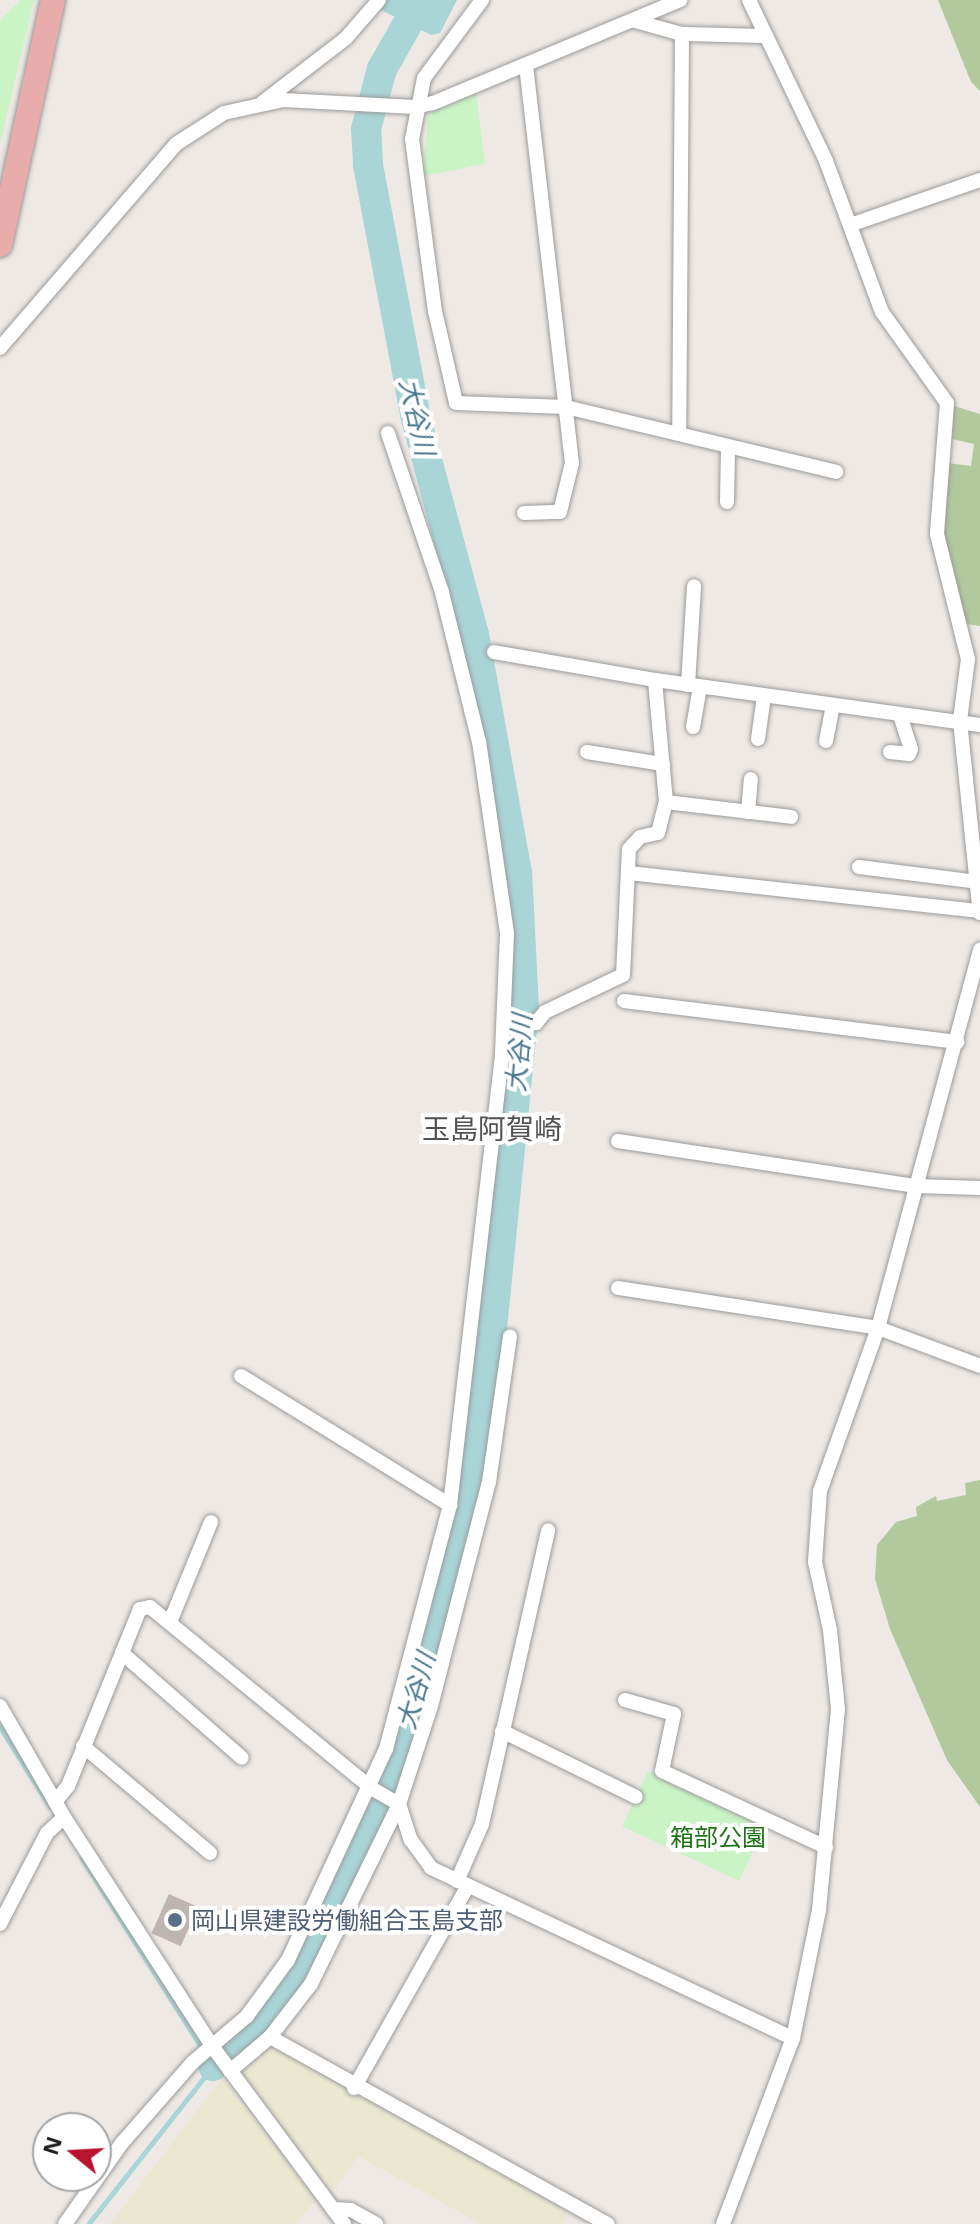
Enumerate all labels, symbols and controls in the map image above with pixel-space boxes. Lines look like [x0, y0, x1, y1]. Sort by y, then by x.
water label: 大谷川 [393, 375, 441, 459]
water label: 大谷川 [500, 1013, 538, 1093]
district label: 玉島阿賀崎 [422, 1111, 562, 1145]
water label: 大谷川 [390, 1649, 442, 1733]
park label: 箱部公園 [670, 1823, 766, 1851]
place label: 岡山県建設労働組合玉島支部 [191, 1906, 503, 1934]
marker: 岡山県建設労働組合玉島支部 [166, 1911, 184, 1929]
north arrow [32, 2112, 112, 2192]
text: N [34, 2132, 68, 2158]

